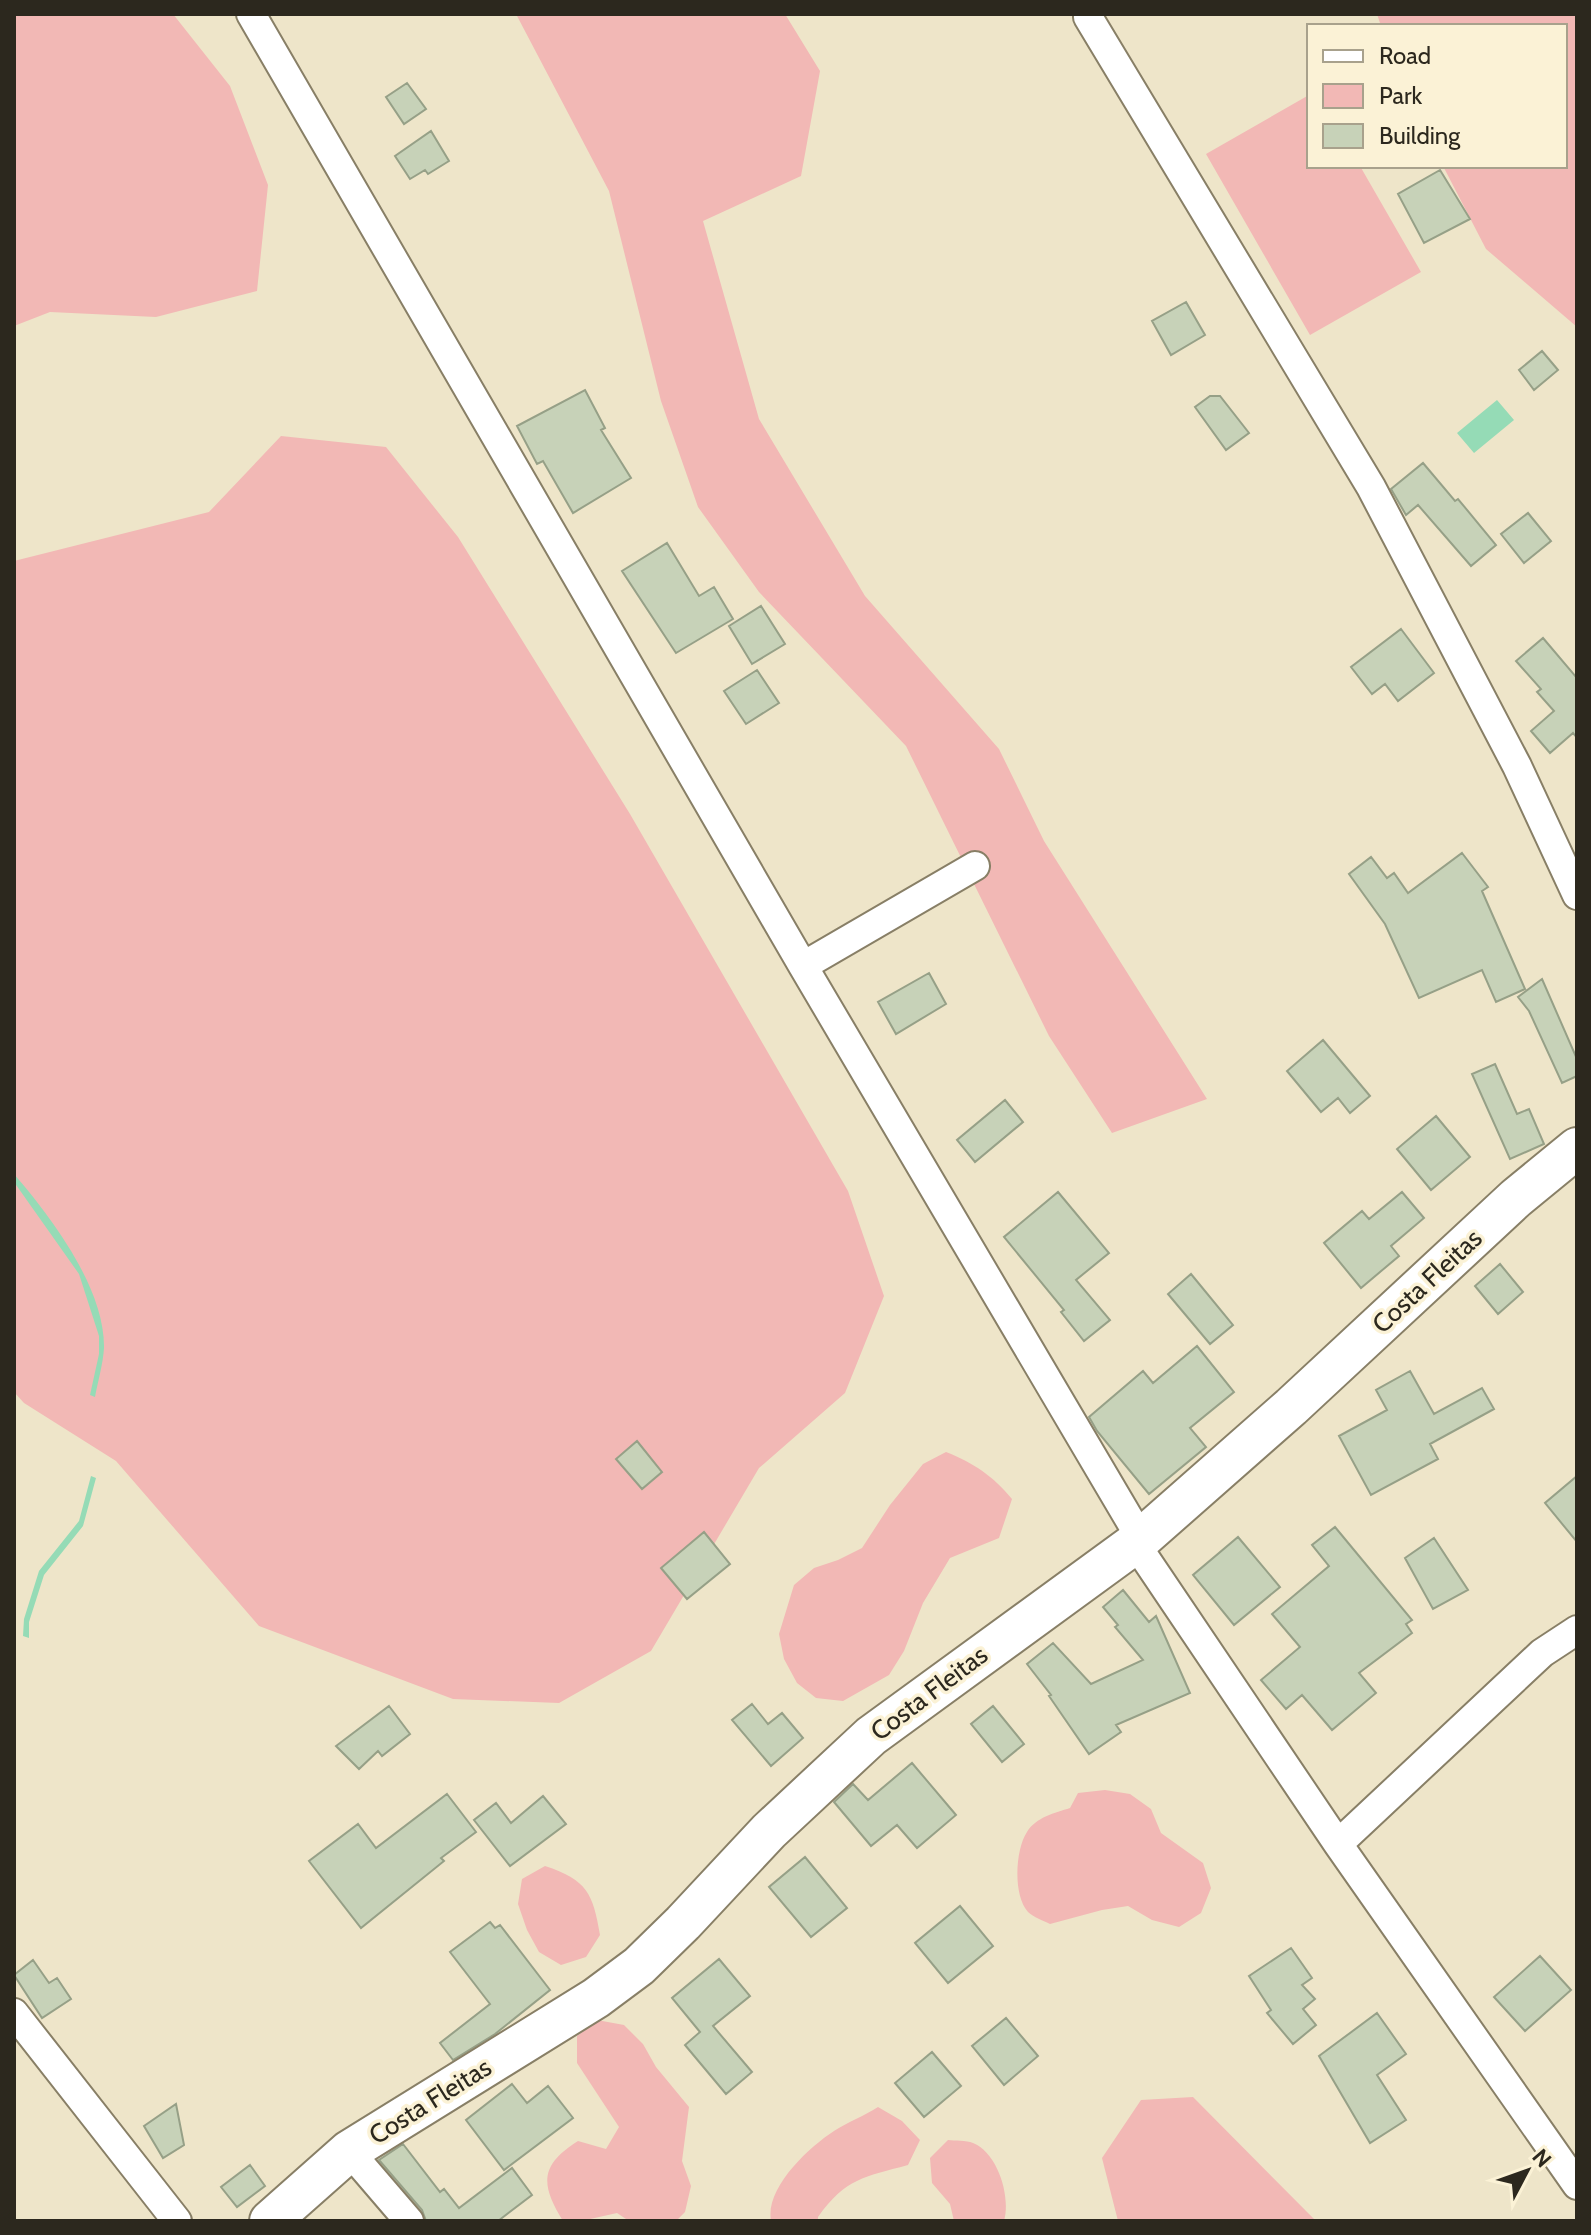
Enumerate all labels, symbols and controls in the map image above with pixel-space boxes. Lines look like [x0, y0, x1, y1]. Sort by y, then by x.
legend [1307, 24, 1567, 168]
text: Road [1379, 41, 1431, 70]
text: Park [1379, 81, 1422, 110]
text: Building [1379, 121, 1461, 150]
street label: Costa Fleitas [1366, 1222, 1489, 1340]
street label: Costa Fleitas [864, 1638, 994, 1747]
street label: Costa Fleitas [363, 2051, 497, 2151]
north arrow [1487, 2131, 1567, 2211]
text: N [1526, 2143, 1557, 2173]

